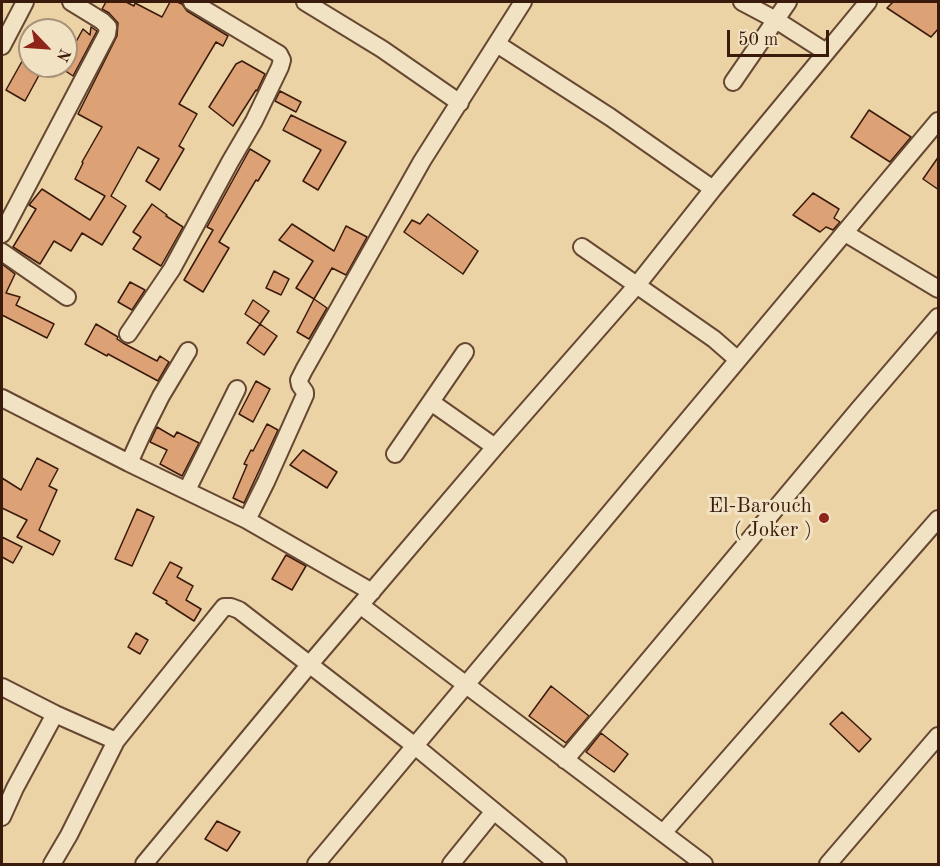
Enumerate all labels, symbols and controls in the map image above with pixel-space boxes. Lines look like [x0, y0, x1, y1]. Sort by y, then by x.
north arrow [18, 18, 78, 78]
scale bar [730, 18, 832, 56]
text: 50 m [738, 31, 778, 49]
text: N [53, 46, 72, 64]
place label: El-Barouch ( Joker ) [708, 493, 812, 543]
marker: El-Barouch ( Joker ) [817, 511, 831, 525]

